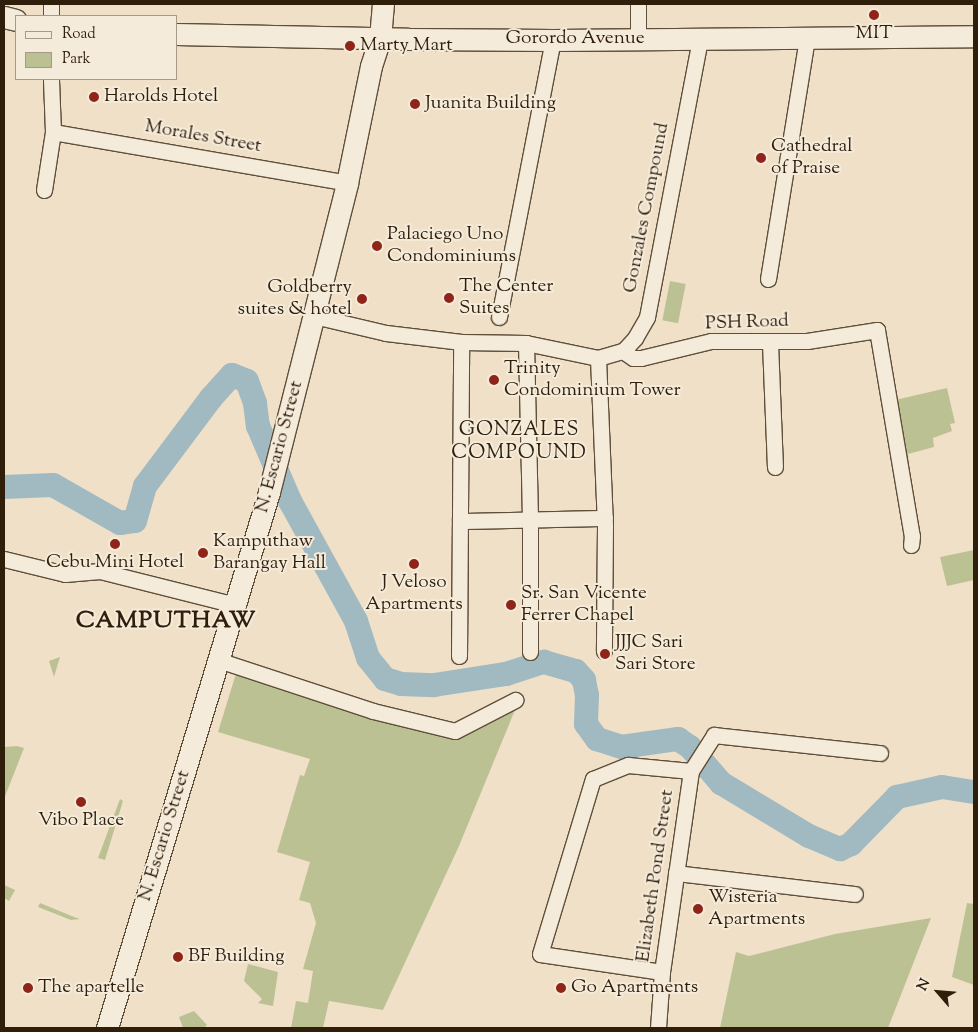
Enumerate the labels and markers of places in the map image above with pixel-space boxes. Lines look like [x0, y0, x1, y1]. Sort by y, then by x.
marker: MIT [868, 9, 880, 21]
place label: MIT [855, 23, 893, 45]
place label: Marty Mart [360, 35, 453, 57]
marker: Marty Mart [344, 40, 356, 52]
place label: Harolds Hotel [104, 86, 218, 108]
marker: Harolds Hotel [88, 91, 100, 103]
place label: Juanita Building [425, 93, 556, 115]
marker: Juanita Building [409, 98, 421, 110]
place label: Cathedral of Praise [771, 136, 853, 180]
marker: Cathedral of Praise [755, 152, 767, 164]
place label: Palaciego Uno Condominiums [387, 224, 516, 268]
marker: Palaciego Uno Condominiums [371, 240, 383, 252]
place label: The Center Suites [459, 276, 553, 320]
place label: Goldberry suites & hotel [238, 277, 352, 321]
marker: The Center Suites [443, 292, 455, 304]
marker: Goldberry suites & hotel [356, 293, 368, 305]
place label: Trinity Condominium Tower [504, 358, 681, 402]
marker: Trinity Condominium Tower [488, 374, 500, 386]
place label: Kamputhaw Barangay Hall [213, 531, 326, 575]
marker: Cebu Mini Hotel [109, 538, 121, 550]
marker: Kamputhaw Barangay Hall [197, 547, 209, 559]
place label: Cebu Mini Hotel [46, 552, 184, 574]
marker: J Veloso Apartments [408, 558, 420, 570]
place label: J Veloso Apartments [365, 572, 463, 616]
place label: Sr. San Vicente Ferrer Chapel [521, 583, 647, 627]
marker: Sr. San Vicente Ferrer Chapel [505, 599, 517, 611]
place label: JJJC Sari Sari Store [615, 632, 696, 676]
marker: JJJC Sari Sari Store [599, 648, 611, 660]
marker: Vibo Place [75, 796, 87, 808]
place label: Vibo Place [38, 810, 124, 832]
place label: Wisteria Apartments [708, 887, 805, 931]
marker: Wisteria Apartments [692, 903, 704, 915]
place label: BF Building [188, 946, 284, 968]
marker: BF Building [172, 951, 184, 963]
place label: The apartelle [38, 977, 144, 999]
place label: Go Apartments [571, 977, 698, 999]
marker: The apartelle [22, 982, 34, 994]
marker: Go Apartments [555, 982, 567, 994]

